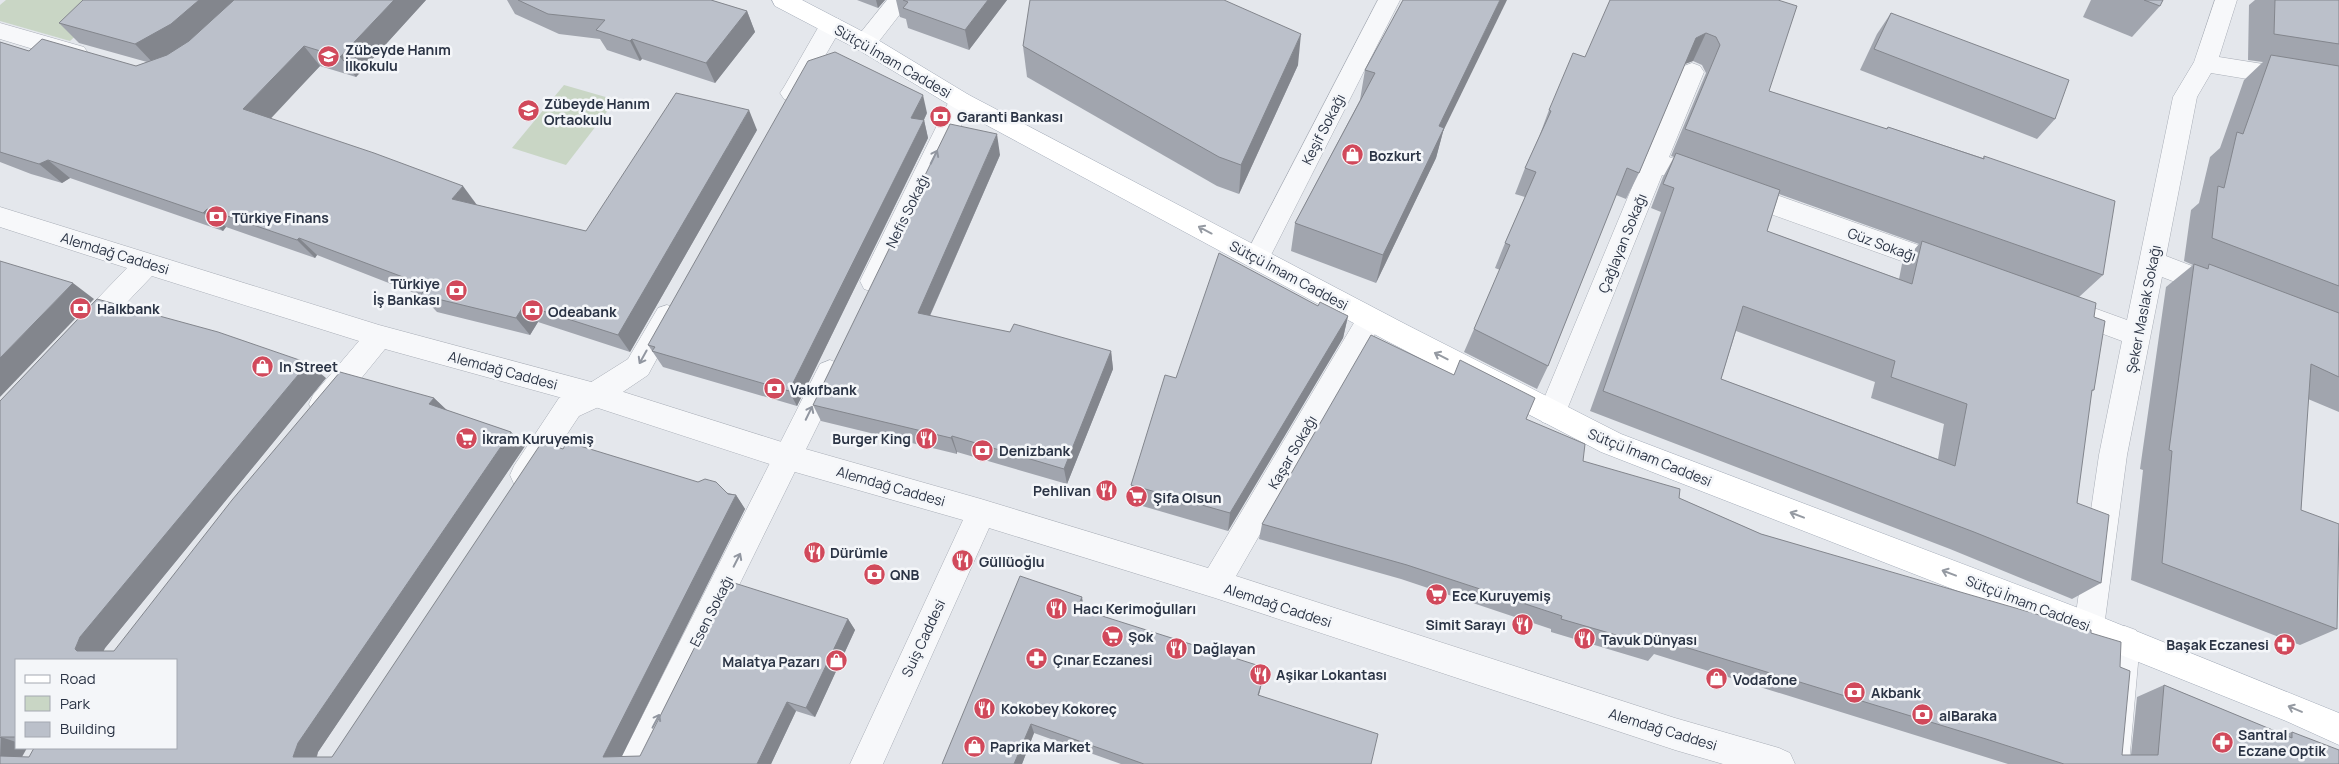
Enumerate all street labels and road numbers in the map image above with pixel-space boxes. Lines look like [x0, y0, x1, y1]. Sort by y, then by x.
street label: Sütçü İmam Caddesi [831, 20, 955, 102]
street label: Keşif Sokağı [1297, 90, 1349, 168]
street label: Nefis Sokağı [881, 171, 933, 251]
street label: Çağlayan Sokağı [1593, 190, 1651, 296]
street label: Güz Sokağı [1845, 223, 1919, 265]
street label: Alemdağ Caddesi [59, 227, 171, 279]
street label: Sütçü İmam Caddesi [1226, 236, 1352, 314]
street label: Şeker Maslak Sokağı [2121, 243, 2165, 375]
street label: Alemdağ Caddesi [446, 346, 560, 394]
street label: Kaşar Sokağı [1263, 412, 1321, 492]
street label: Sütçü İmam Caddesi [1585, 423, 1715, 491]
street label: Alemdağ Caddesi [834, 461, 948, 511]
street label: Sütçü İmam Caddesi [1963, 570, 2093, 636]
street label: Esen Sokağı [685, 572, 737, 650]
street label: Alemdağ Caddesi [1222, 579, 1334, 631]
street label: Suiş Caddesi [897, 596, 949, 680]
street label: Alemdağ Caddesi [1607, 703, 1719, 755]

